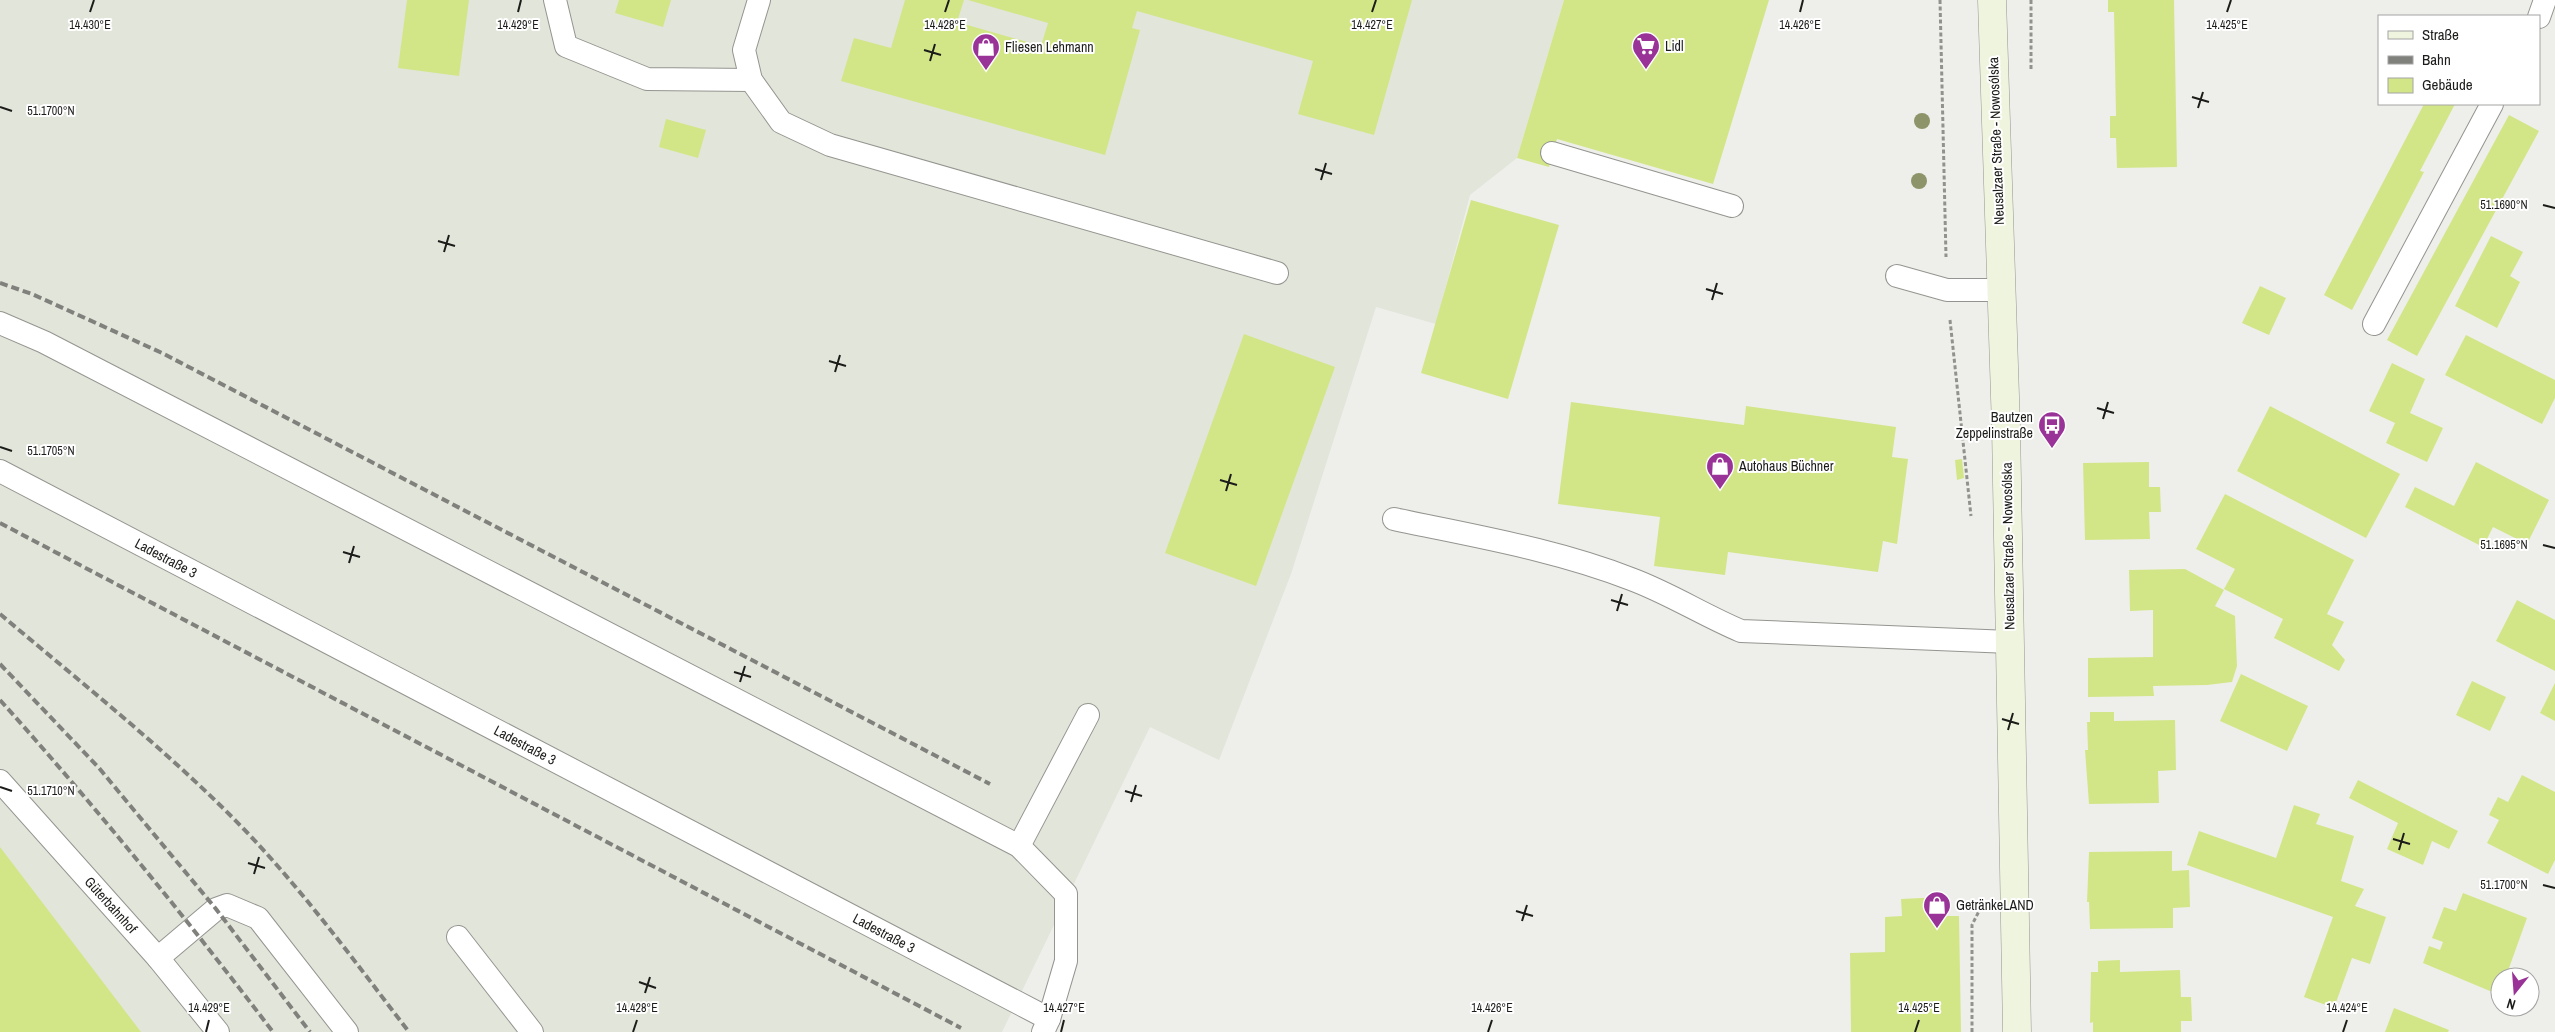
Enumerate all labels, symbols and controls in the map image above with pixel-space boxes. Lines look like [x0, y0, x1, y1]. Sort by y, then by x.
legend [2378, 15, 2540, 105]
text: 14.430°E [69, 17, 111, 33]
text: 14.429°E [497, 17, 539, 33]
text: 14.428°E [924, 17, 966, 33]
text: 14.427°E [1351, 17, 1393, 33]
text: 14.426°E [1779, 17, 1821, 33]
text: 14.425°E [2206, 17, 2248, 33]
text: Straße [2422, 24, 2459, 45]
supermarket icon: Lidl [1631, 31, 1661, 70]
shop icon: Fliesen Lehmann [971, 32, 1001, 71]
place label: Lidl [1665, 37, 1684, 55]
place label: Fliesen Lehmann [1005, 38, 1094, 56]
text: Bahn [2422, 49, 2451, 70]
street label: Neusalzaer Straße - Nowosólska [1984, 56, 2008, 225]
text: Gebäude [2422, 74, 2473, 95]
text: 51.1700°N [27, 103, 75, 119]
text: 51.1690°N [2480, 197, 2528, 213]
place label: Bautzen Zeppelinstraße [1956, 408, 2033, 442]
bus stop icon: Bautzen Zeppelinstraße [2037, 410, 2067, 449]
text: 51.1705°N [27, 443, 75, 459]
shop icon: Autohaus Büchner [1705, 451, 1735, 490]
place label: Autohaus Büchner [1738, 457, 1834, 475]
street label: Neusalzaer Straße - Nowosólska [1998, 461, 2018, 630]
street label: Ladestraße 3 [132, 534, 200, 582]
text: 51.1695°N [2480, 537, 2528, 553]
street label: Ladestraße 3 [491, 721, 559, 769]
text: 51.1710°N [27, 783, 75, 799]
street label: Güterbahnhof [81, 873, 142, 938]
text: 51.1700°N [2480, 877, 2528, 893]
shop icon: GetränkeLAND [1922, 890, 1952, 929]
place label: GetränkeLAND [1956, 896, 2034, 914]
street label: Ladestraße 3 [850, 909, 918, 957]
north arrow [2490, 967, 2540, 1017]
text: N [2505, 995, 2518, 1014]
text: 14.429°E [188, 1000, 230, 1016]
text: 14.428°E [616, 1000, 658, 1016]
text: 14.427°E [1043, 1000, 1085, 1016]
text: 14.426°E [1471, 1000, 1513, 1016]
text: 14.425°E [1898, 1000, 1940, 1016]
text: 14.424°E [2326, 1000, 2368, 1016]

